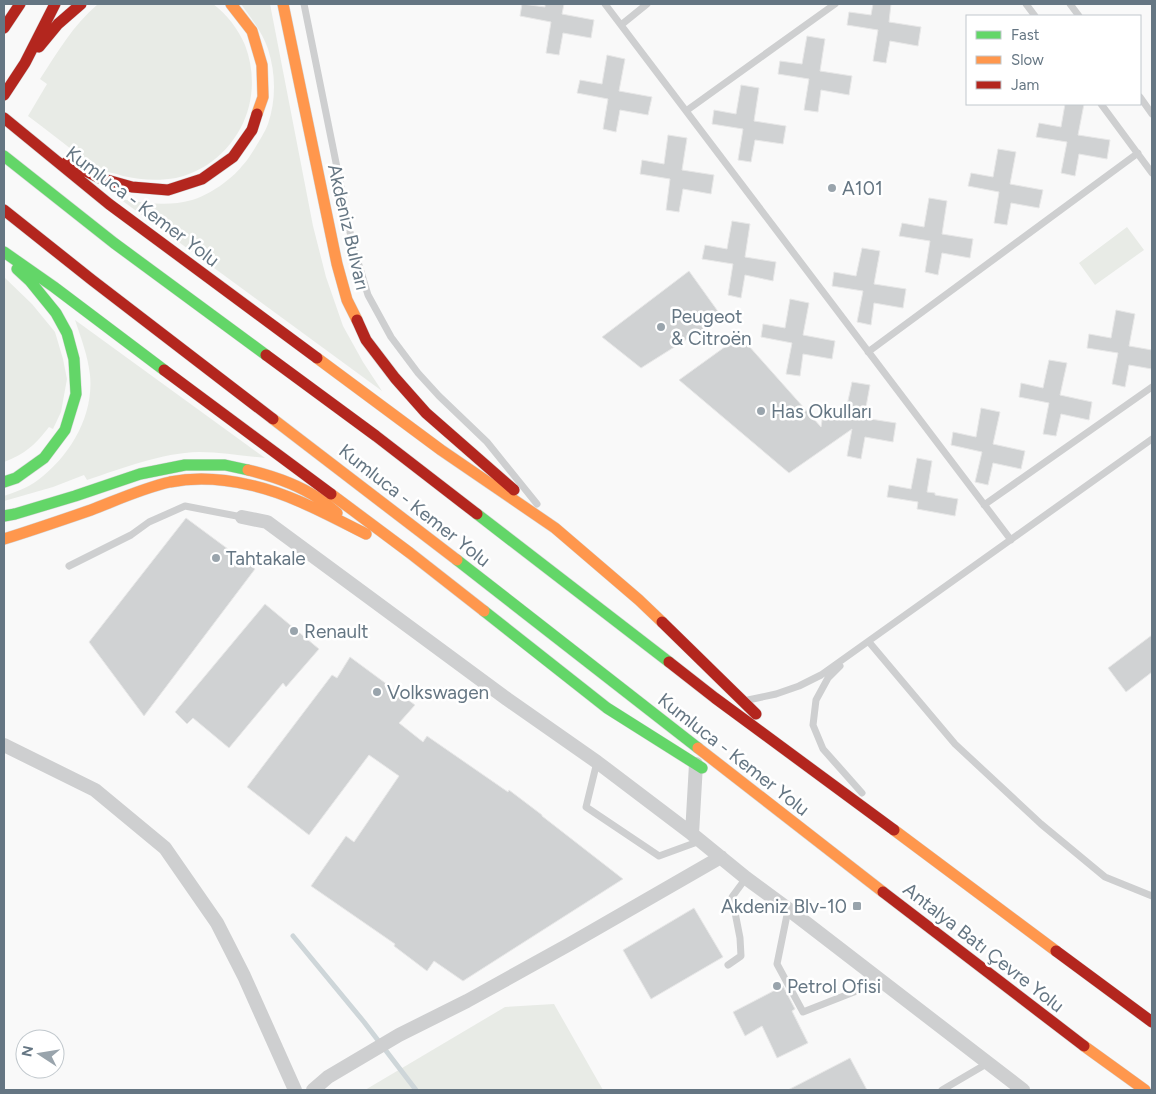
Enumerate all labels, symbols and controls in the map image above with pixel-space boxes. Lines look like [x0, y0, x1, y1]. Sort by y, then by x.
legend [966, 15, 1141, 105]
text: Fast [1011, 26, 1040, 44]
text: Slow [1011, 51, 1044, 69]
text: Jam [1011, 76, 1039, 94]
street label: Kumluca - Kemer Yolu [62, 141, 224, 272]
street label: Akdeniz Bulvarı [323, 162, 374, 293]
place label: A101 [842, 177, 883, 200]
marker: A101 [826, 182, 838, 194]
place label: Peugeot & Citroën [671, 305, 752, 350]
marker: Peugeot & Citroën [655, 321, 667, 333]
place label: Has Okulları [771, 400, 872, 423]
marker: Has Okulları [755, 405, 767, 417]
street label: Kumluca - Kemer Yolu [334, 439, 495, 572]
place label: Tahtakale [226, 547, 306, 570]
marker: Tahtakale [210, 552, 222, 564]
place label: Renault [304, 620, 369, 643]
marker: Renault [288, 625, 300, 637]
place label: Volkswagen [387, 681, 489, 704]
marker: Volkswagen [371, 686, 383, 698]
street label: Kumluca - Kemer Yolu [653, 688, 814, 821]
street label: Antalya Batı Çevre Yolu [899, 878, 1069, 1017]
place label: Akdeniz Blv-10 [721, 895, 847, 918]
marker: Akdeniz Blv-10 [851, 900, 863, 912]
place label: Petrol Ofisi [787, 975, 881, 998]
marker: Petrol Ofisi [771, 980, 783, 992]
north arrow [15, 1029, 65, 1079]
text: N [18, 1044, 37, 1058]

